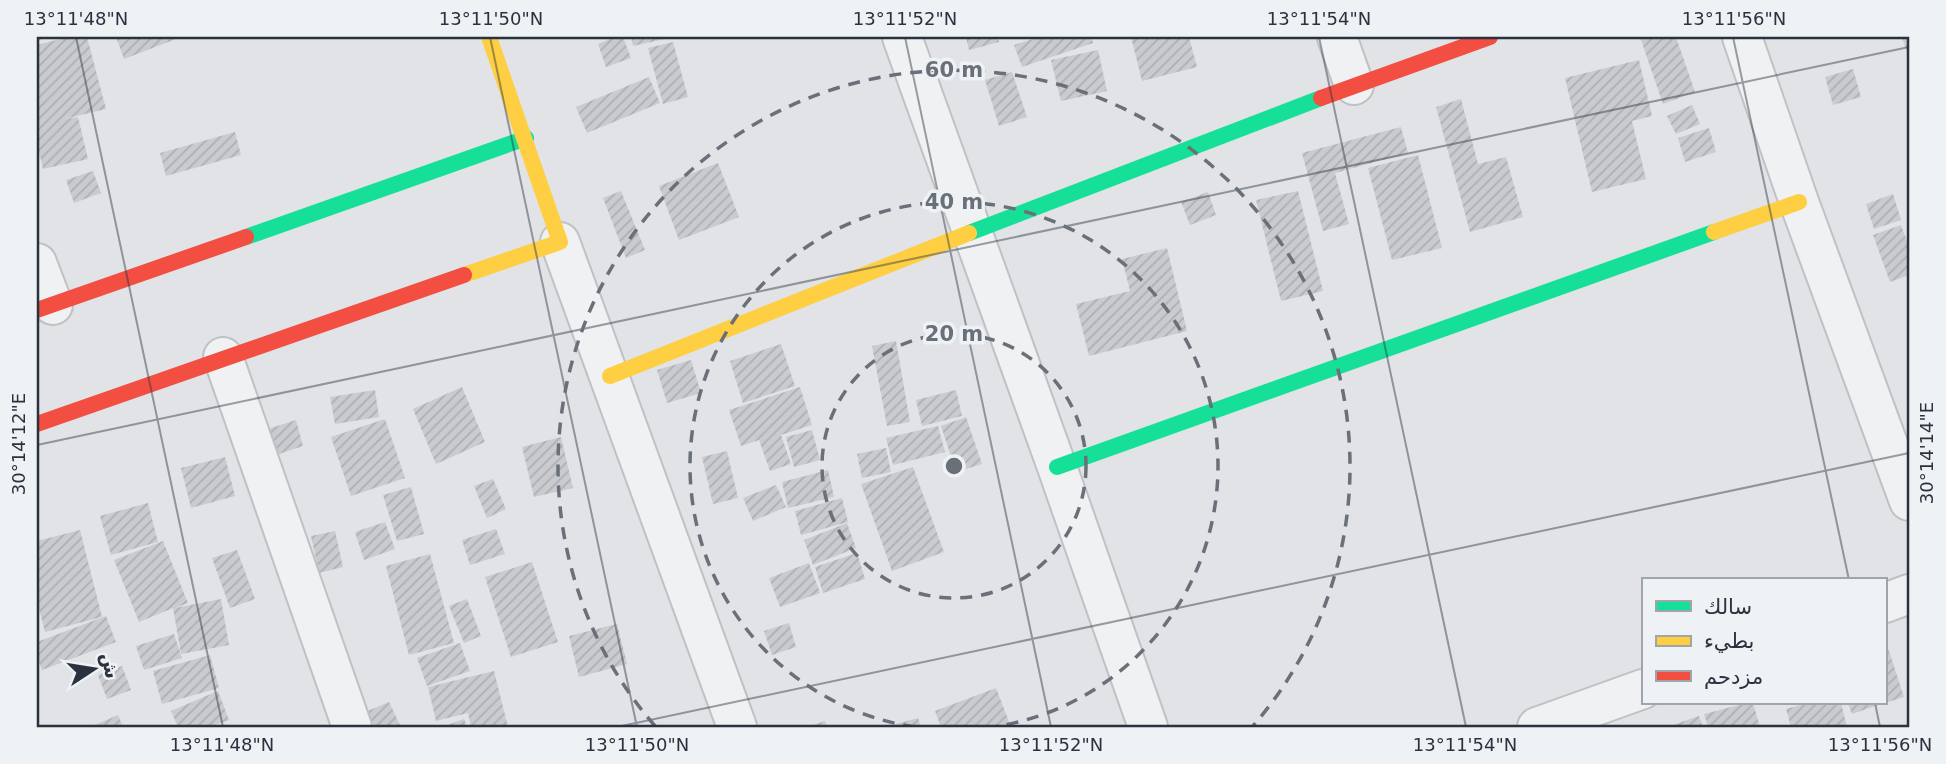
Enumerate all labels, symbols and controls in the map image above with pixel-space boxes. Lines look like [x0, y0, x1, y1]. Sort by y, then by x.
text: 13°11'48"N [24, 8, 128, 29]
text: 13°11'50"N [439, 8, 543, 29]
text: 13°11'52"N [853, 8, 957, 29]
text: 13°11'54"N [1267, 8, 1371, 29]
text: 13°11'56"N [1682, 8, 1786, 29]
text: 60 m [925, 58, 983, 82]
text: 40 m [925, 190, 983, 214]
text: 20 m [925, 322, 983, 346]
text: 30°14'12"E [8, 393, 29, 495]
text: 30°14'14"E [1916, 402, 1937, 504]
centre of rings [942, 454, 966, 478]
legend [1642, 578, 1886, 704]
text: سالك [1704, 595, 1752, 619]
text: بطيء [1704, 629, 1754, 653]
north arrow [60, 634, 130, 704]
text: ش [96, 650, 124, 681]
text: مزدحم [1704, 665, 1763, 690]
text: 13°11'48"N [170, 734, 274, 755]
text: 13°11'50"N [585, 734, 689, 755]
text: 13°11'52"N [999, 734, 1103, 755]
text: 13°11'54"N [1413, 734, 1517, 755]
text: 13°11'56"N [1828, 734, 1932, 755]

